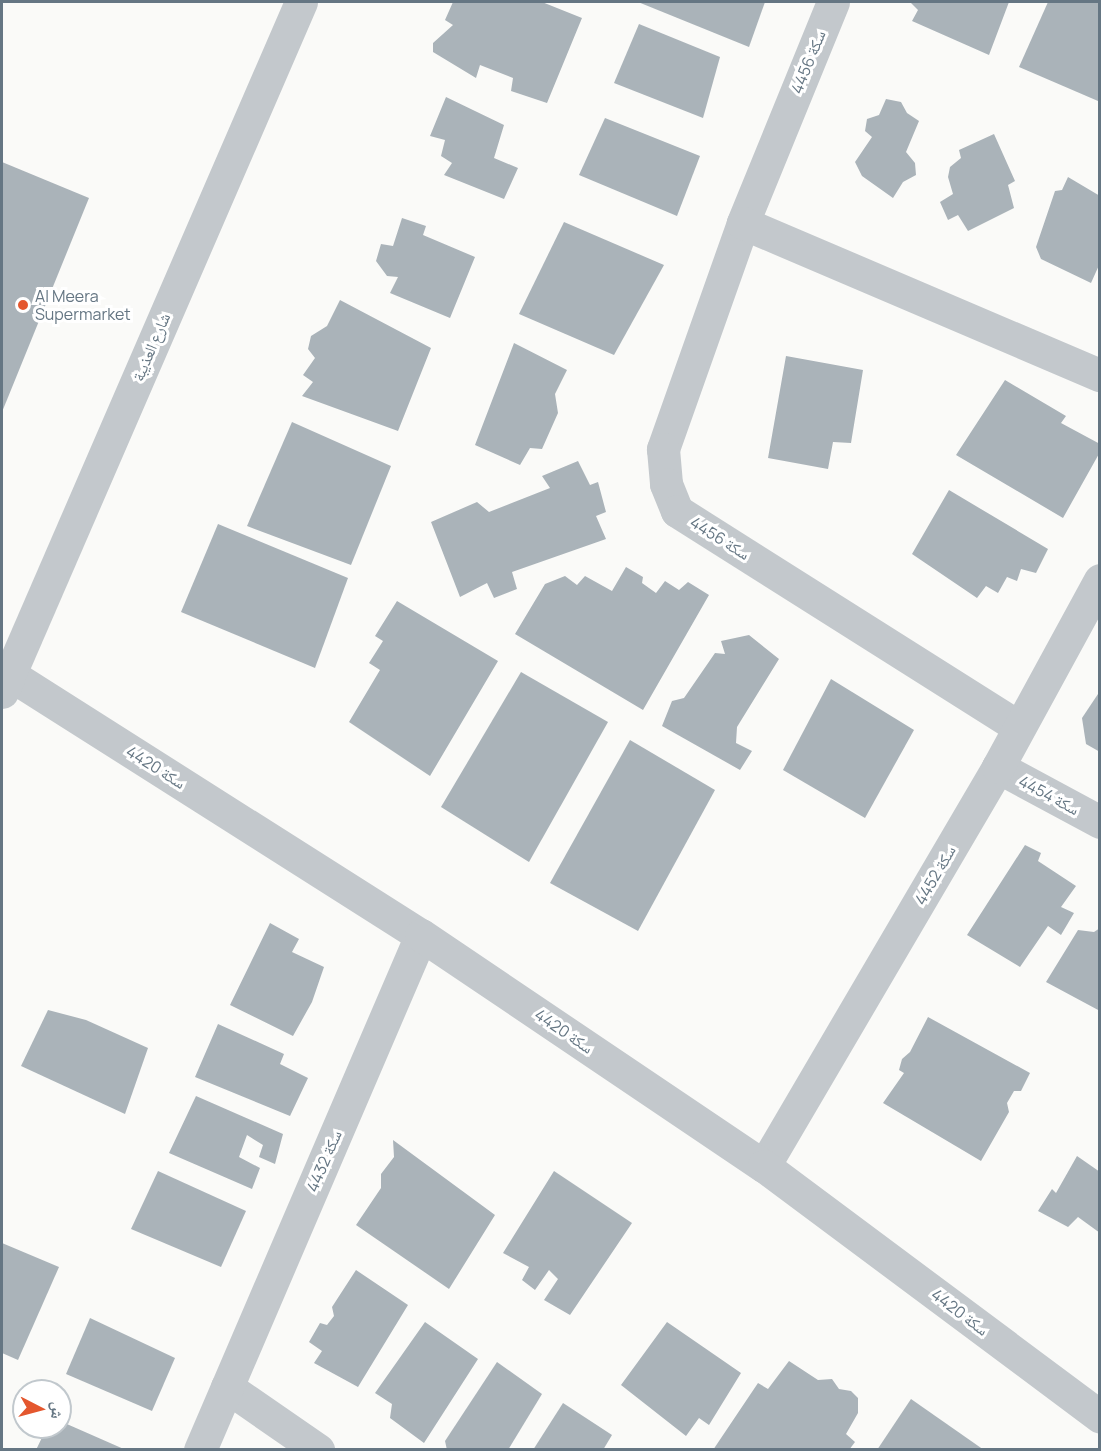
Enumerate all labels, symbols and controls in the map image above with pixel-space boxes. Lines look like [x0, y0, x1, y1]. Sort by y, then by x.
street label: سكة 4456 [787, 28, 829, 96]
place label: Al Meera Supermarket [35, 286, 131, 324]
marker: Al Meera Supermarket [16, 298, 30, 312]
street label: شارع العذيبة [128, 310, 174, 384]
street label: سكة 4456 [687, 512, 753, 564]
street label: سكة 4420 [123, 741, 189, 793]
street label: سكة 4454 [1015, 771, 1083, 819]
street label: سكة 4452 [910, 842, 960, 908]
street label: سكة 4420 [531, 1005, 597, 1057]
street label: سكة 4432 [302, 1127, 346, 1195]
street label: سكة 4420 [928, 1284, 992, 1340]
north arrow [12, 1379, 72, 1439]
text: ش [46, 1401, 70, 1420]

